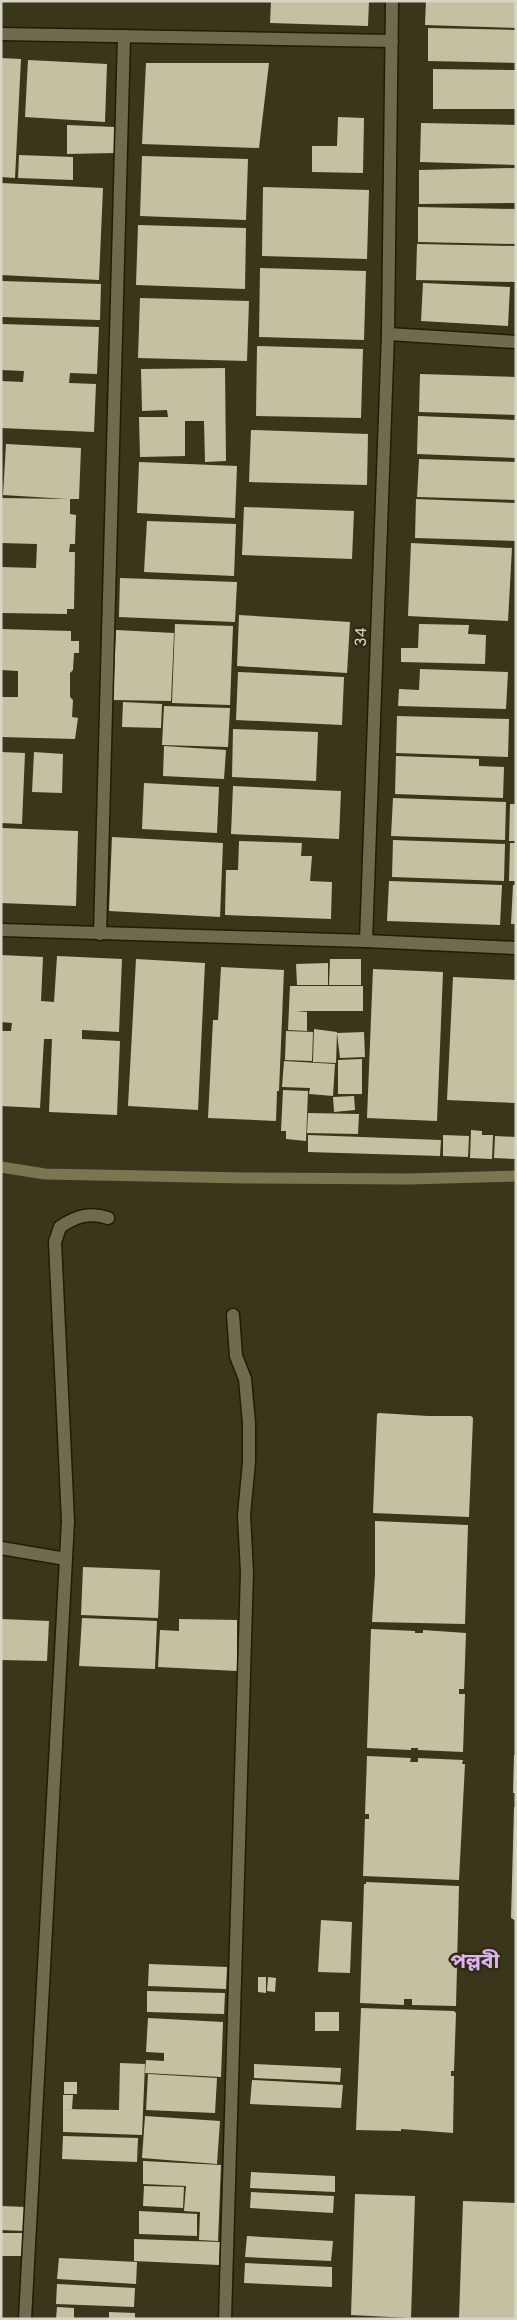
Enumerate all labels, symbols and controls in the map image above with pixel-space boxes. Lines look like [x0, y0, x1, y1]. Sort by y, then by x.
street label: 34 [352, 627, 372, 647]
district label: পল্লবী [451, 1949, 500, 1976]

